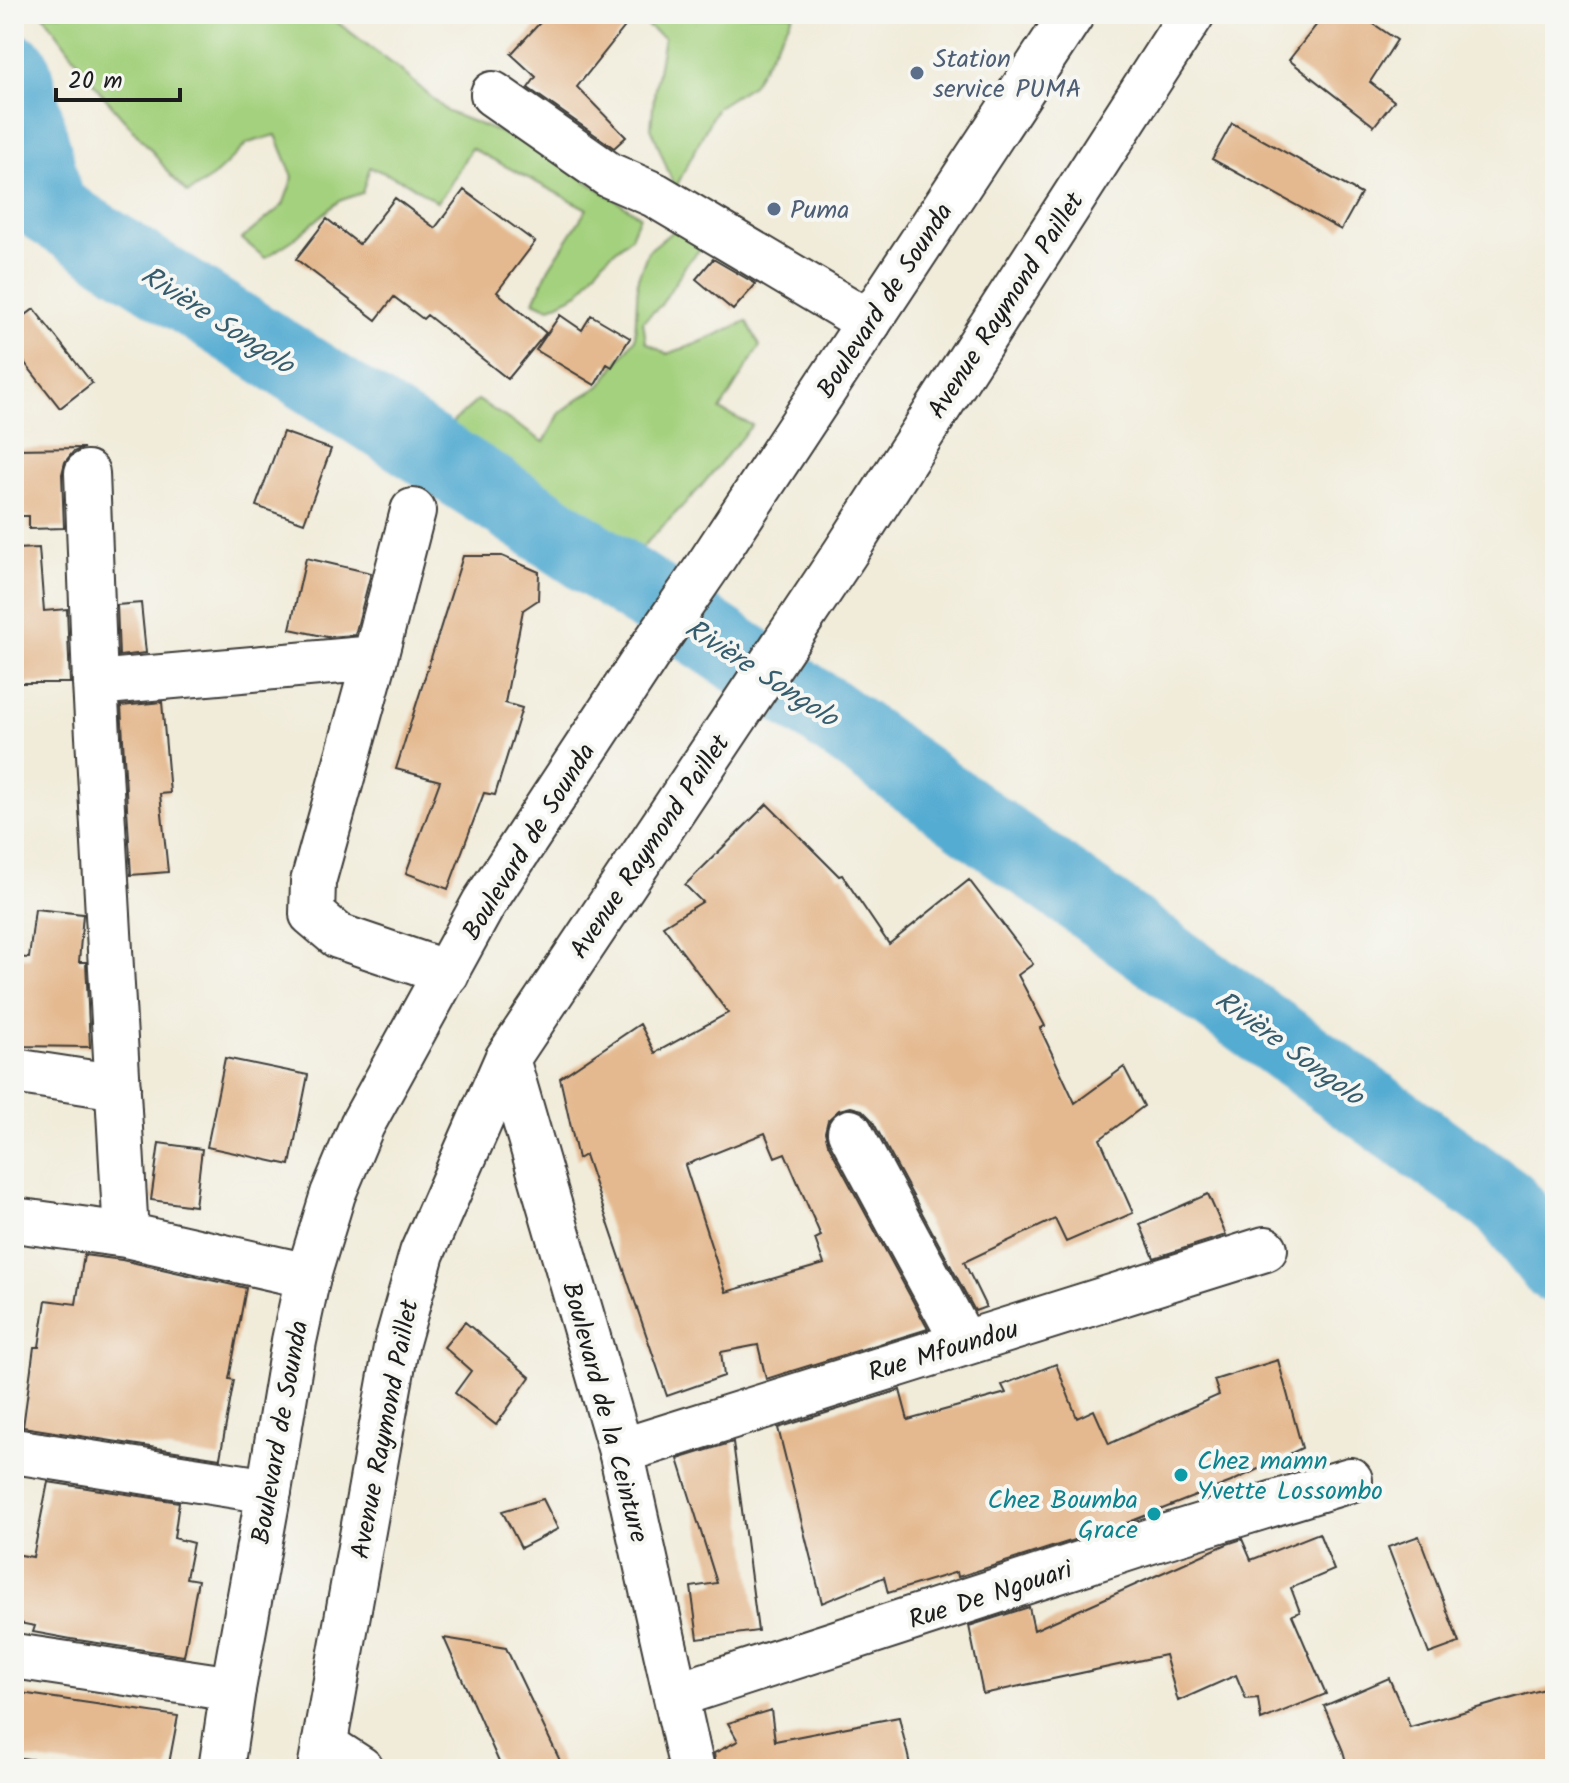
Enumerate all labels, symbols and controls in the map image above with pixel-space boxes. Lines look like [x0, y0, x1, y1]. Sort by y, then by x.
place label: Station service PUMA [933, 39, 1081, 111]
scale bar [56, 52, 180, 102]
text: 20 m [68, 62, 123, 101]
marker: Station service PUMA [908, 64, 926, 82]
street label: Avenue Raymond Paillet [917, 183, 1096, 428]
place label: Puma [790, 190, 850, 232]
street label: Boulevard de Sounda [806, 195, 965, 407]
marker: Puma [765, 200, 783, 218]
water label: Rivière Songolo [131, 255, 304, 389]
water label: Rivière Songolo [675, 608, 848, 742]
street label: Avenue Raymond Paillet [560, 725, 742, 968]
street label: Boulevard de Sounda [452, 735, 607, 949]
water label: Rivière Songolo [1205, 979, 1374, 1120]
street label: Boulevard de la Ceinture [549, 1277, 659, 1548]
street label: Avenue Raymond Paillet [340, 1295, 432, 1563]
street label: Rue Mfoundou [863, 1309, 1025, 1395]
street label: Boulevard de Sounda [241, 1317, 321, 1547]
place label: Chez mamn Yvette Lossombo [1197, 1441, 1383, 1513]
marker: Chez mamn Yvette Lossombo [1172, 1466, 1190, 1484]
place label: Chez Boumba Grace [988, 1480, 1138, 1552]
marker: Chez Boumba Grace [1145, 1505, 1163, 1523]
street label: Rue De Ngouari [903, 1549, 1080, 1642]

